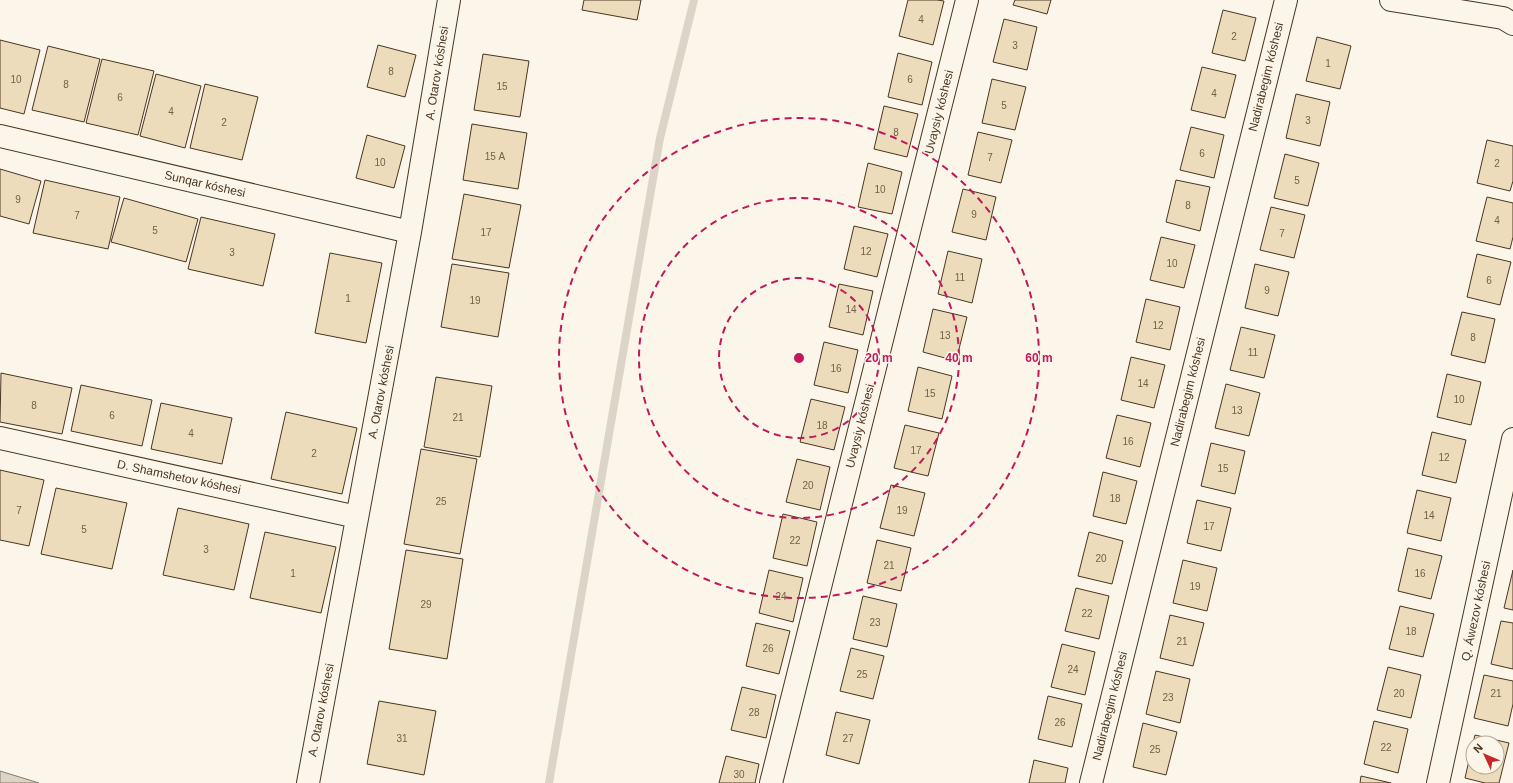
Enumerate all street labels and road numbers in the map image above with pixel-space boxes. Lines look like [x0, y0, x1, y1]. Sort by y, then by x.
street label: Nadirabegim kóshesi [1246, 21, 1286, 133]
street label: A. Otarov kóshesi [423, 25, 451, 121]
street label: Uvaysiy kóshesi [922, 69, 956, 155]
street label: Sunqar kóshesi [163, 168, 247, 200]
street label: Nadirabegim kóshesi [1168, 336, 1208, 448]
street label: A. Otarov kóshesi [365, 344, 397, 440]
street label: Uvaysiy kóshesi [843, 383, 877, 469]
street label: D. Shamshetov kóshesi [116, 457, 242, 497]
street label: Q. Áwezov kóshesi [1458, 559, 1493, 662]
street label: Nadirabegim kóshesi [1090, 650, 1130, 762]
street label: A. Otarov kóshesi [305, 662, 337, 758]

